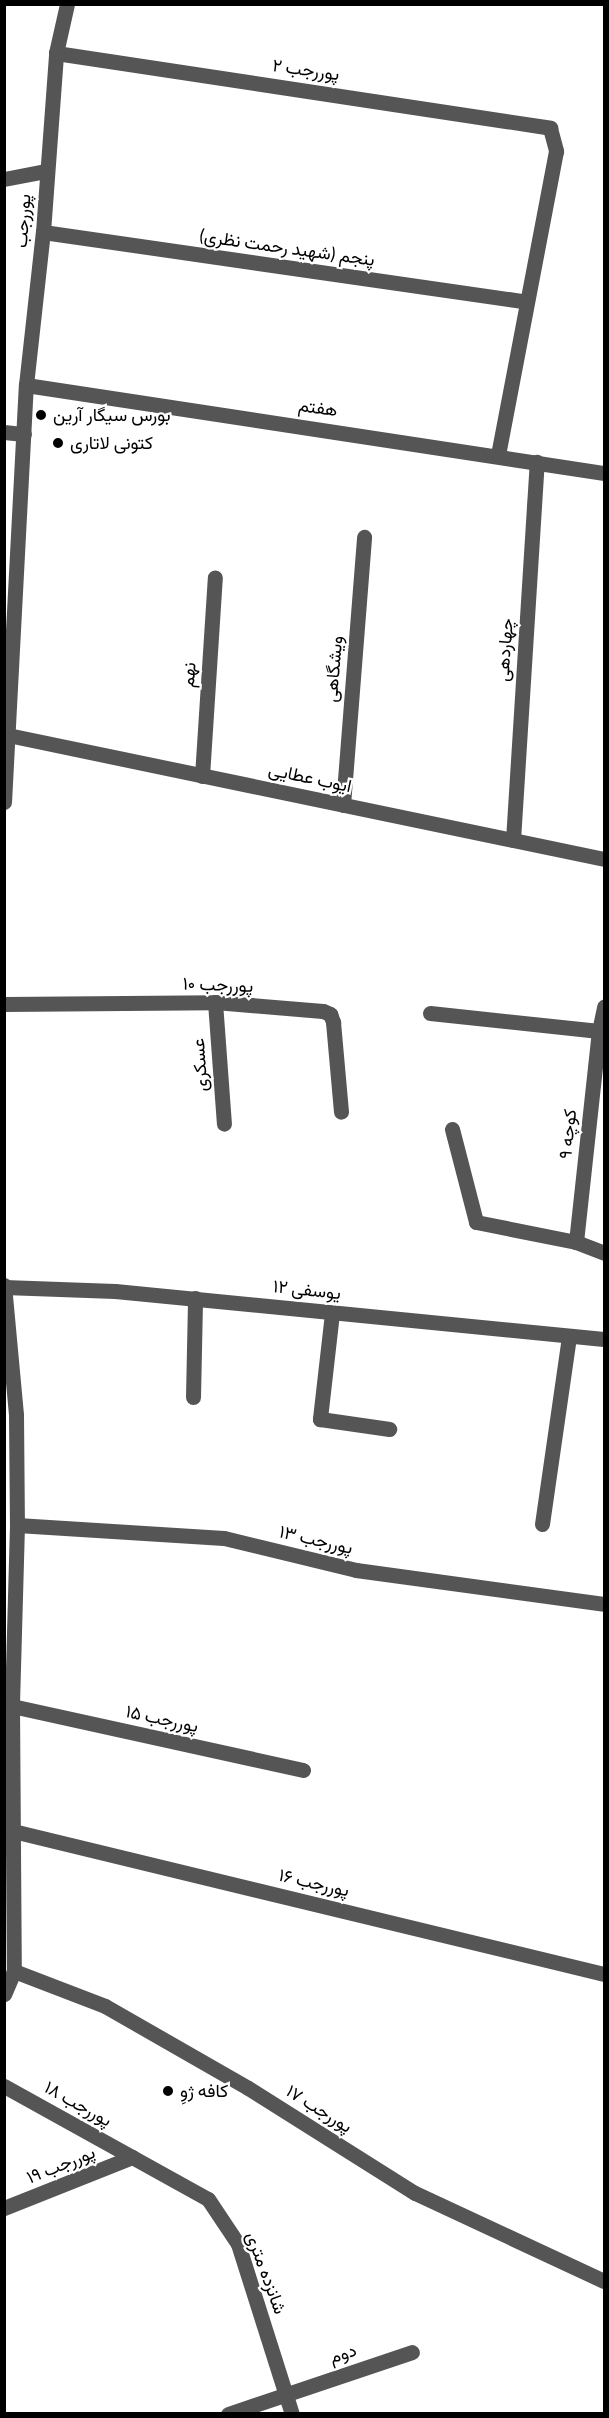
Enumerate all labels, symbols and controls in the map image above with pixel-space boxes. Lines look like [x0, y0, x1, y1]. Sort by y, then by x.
street label: پوررجب ۲ [271, 55, 341, 85]
street label: پوررجب [10, 193, 36, 249]
street label: پنجم (شهید رحمت نظری) [198, 225, 376, 271]
street label: هفتم [297, 395, 339, 421]
place label: بورس سیگار آرین [53, 404, 171, 426]
marker: بورس سیگار آرین [34, 408, 48, 422]
place label: کتونی لاتاری [70, 432, 153, 454]
marker: کتونی لاتاری [51, 436, 65, 450]
street label: چهاردهی [492, 618, 518, 682]
street label: ویشگاهی [320, 635, 348, 703]
street label: نهم [177, 662, 201, 688]
street label: ایوب عطایی [266, 759, 354, 797]
street label: پوررجب ۱۰ [182, 973, 254, 997]
street label: عسکری [187, 1038, 213, 1092]
street label: کوچه ۹ [555, 1108, 581, 1160]
street label: یوسفی ۱۲ [272, 1276, 342, 1304]
street label: پوررجب ۱۳ [277, 1521, 355, 1559]
street label: پوررجب ۱۵ [124, 1701, 200, 1737]
street label: پوررجب ۱۶ [277, 1864, 351, 1902]
street label: پوررجب ۱۸ [41, 2077, 115, 2131]
place label: کافه ژوِ [180, 2080, 228, 2102]
street label: پوررجب ۱۷ [282, 2080, 356, 2138]
marker: کافه ژوِ [161, 2084, 175, 2098]
street label: پوررجب ۱۹ [24, 2142, 98, 2188]
street label: شانزده متری [241, 2229, 291, 2317]
street label: دوم [327, 2340, 359, 2368]

